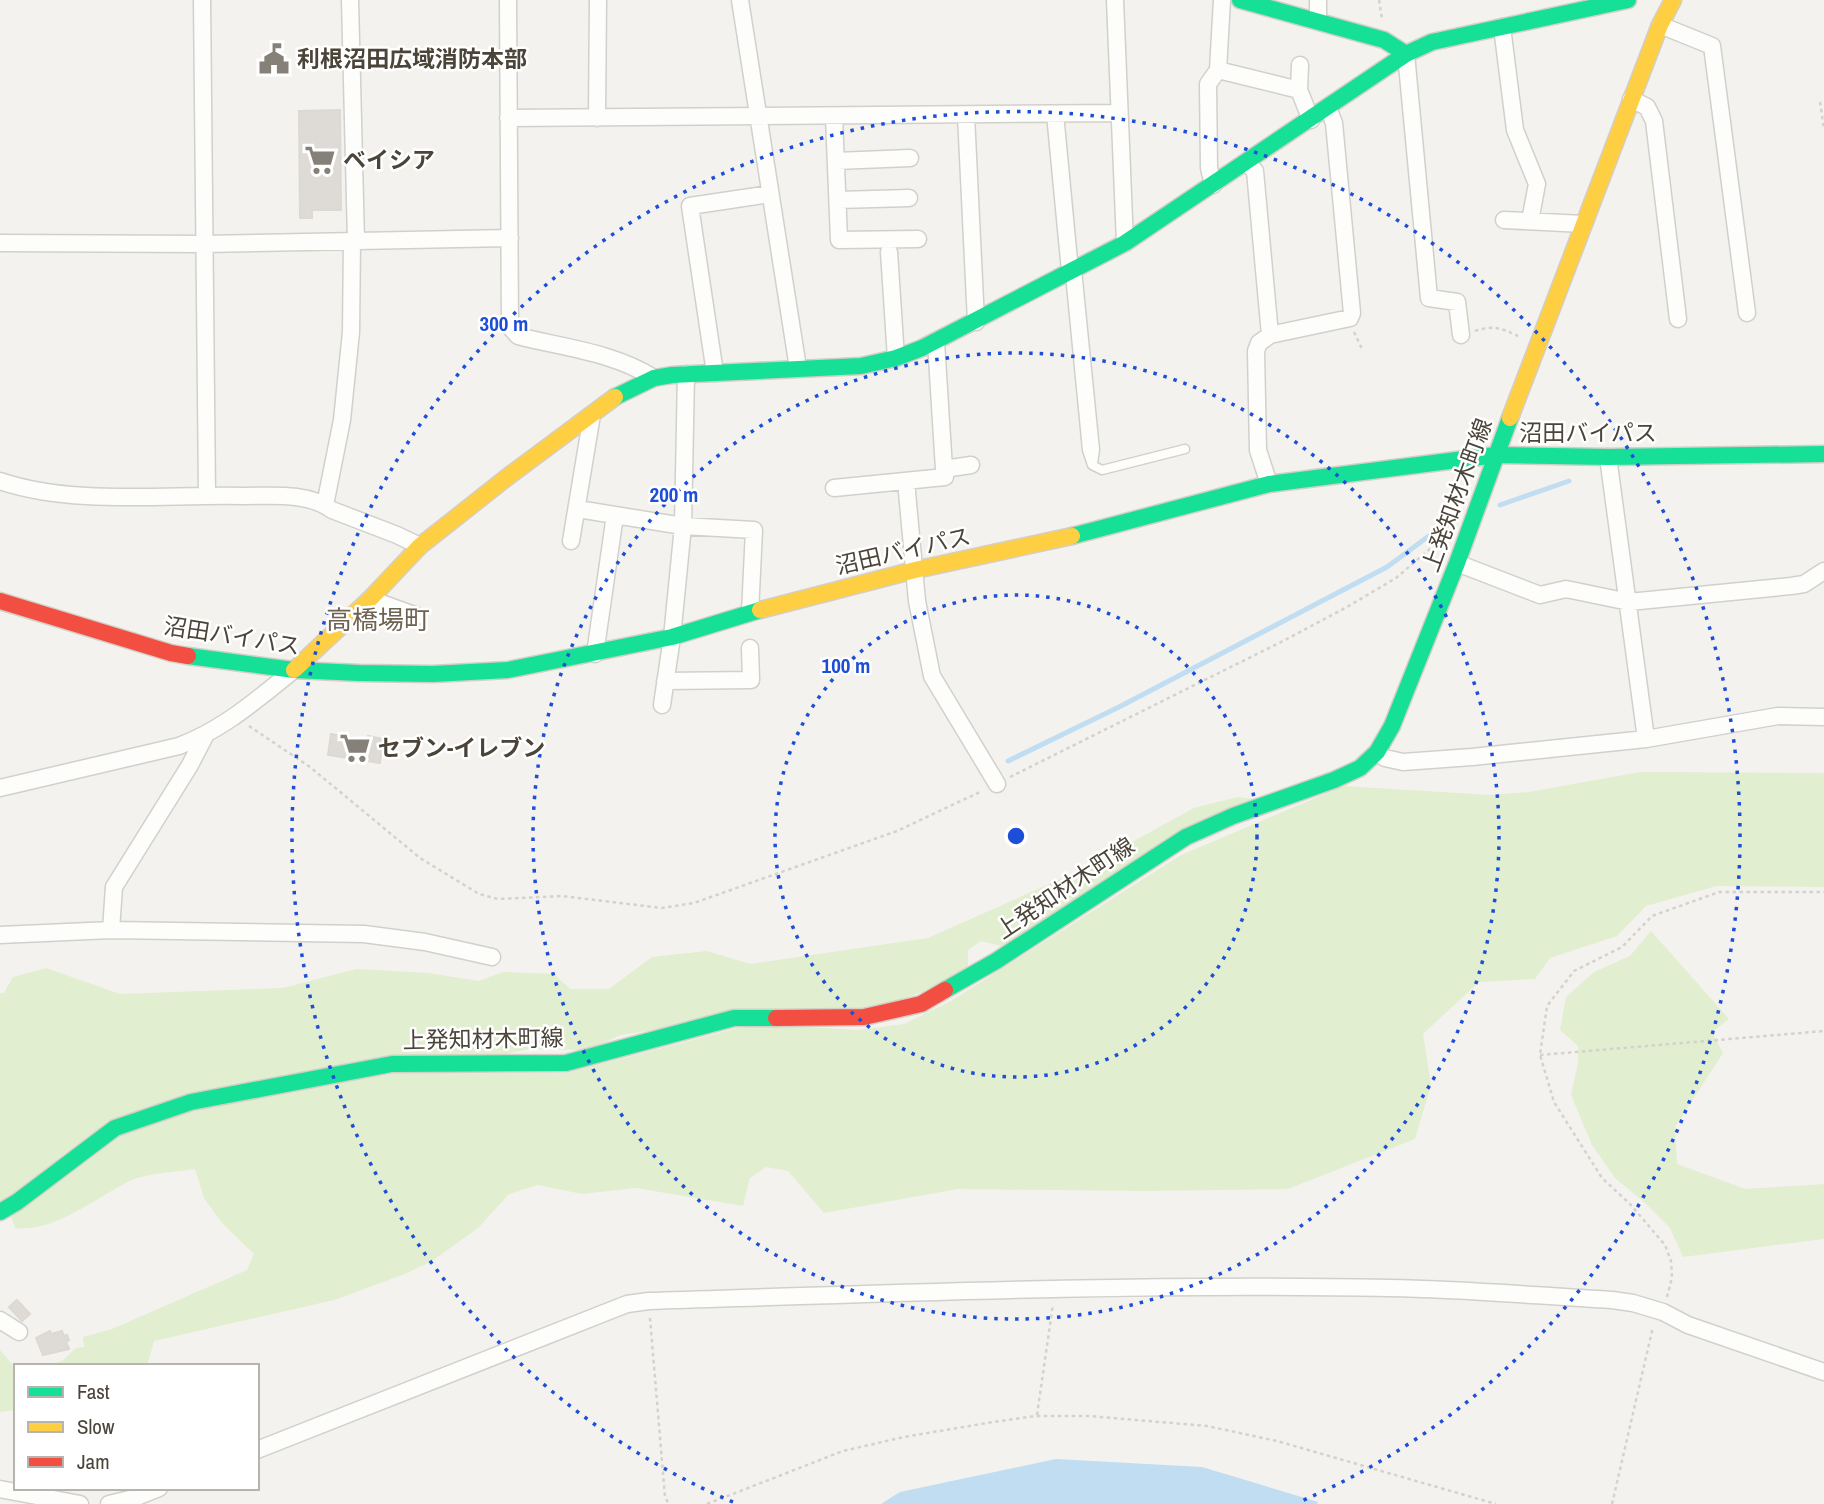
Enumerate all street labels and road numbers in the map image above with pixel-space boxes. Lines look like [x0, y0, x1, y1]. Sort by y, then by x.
street label: 上発知材木町線 [1414, 414, 1499, 576]
street label: 沼田バイパス [1519, 417, 1657, 448]
street label: 沼田バイパス [832, 520, 973, 581]
street label: 沼田バイパス [162, 609, 302, 662]
street label: 上発知材木町線 [989, 830, 1140, 945]
street label: 上発知材木町線 [402, 1022, 564, 1055]

